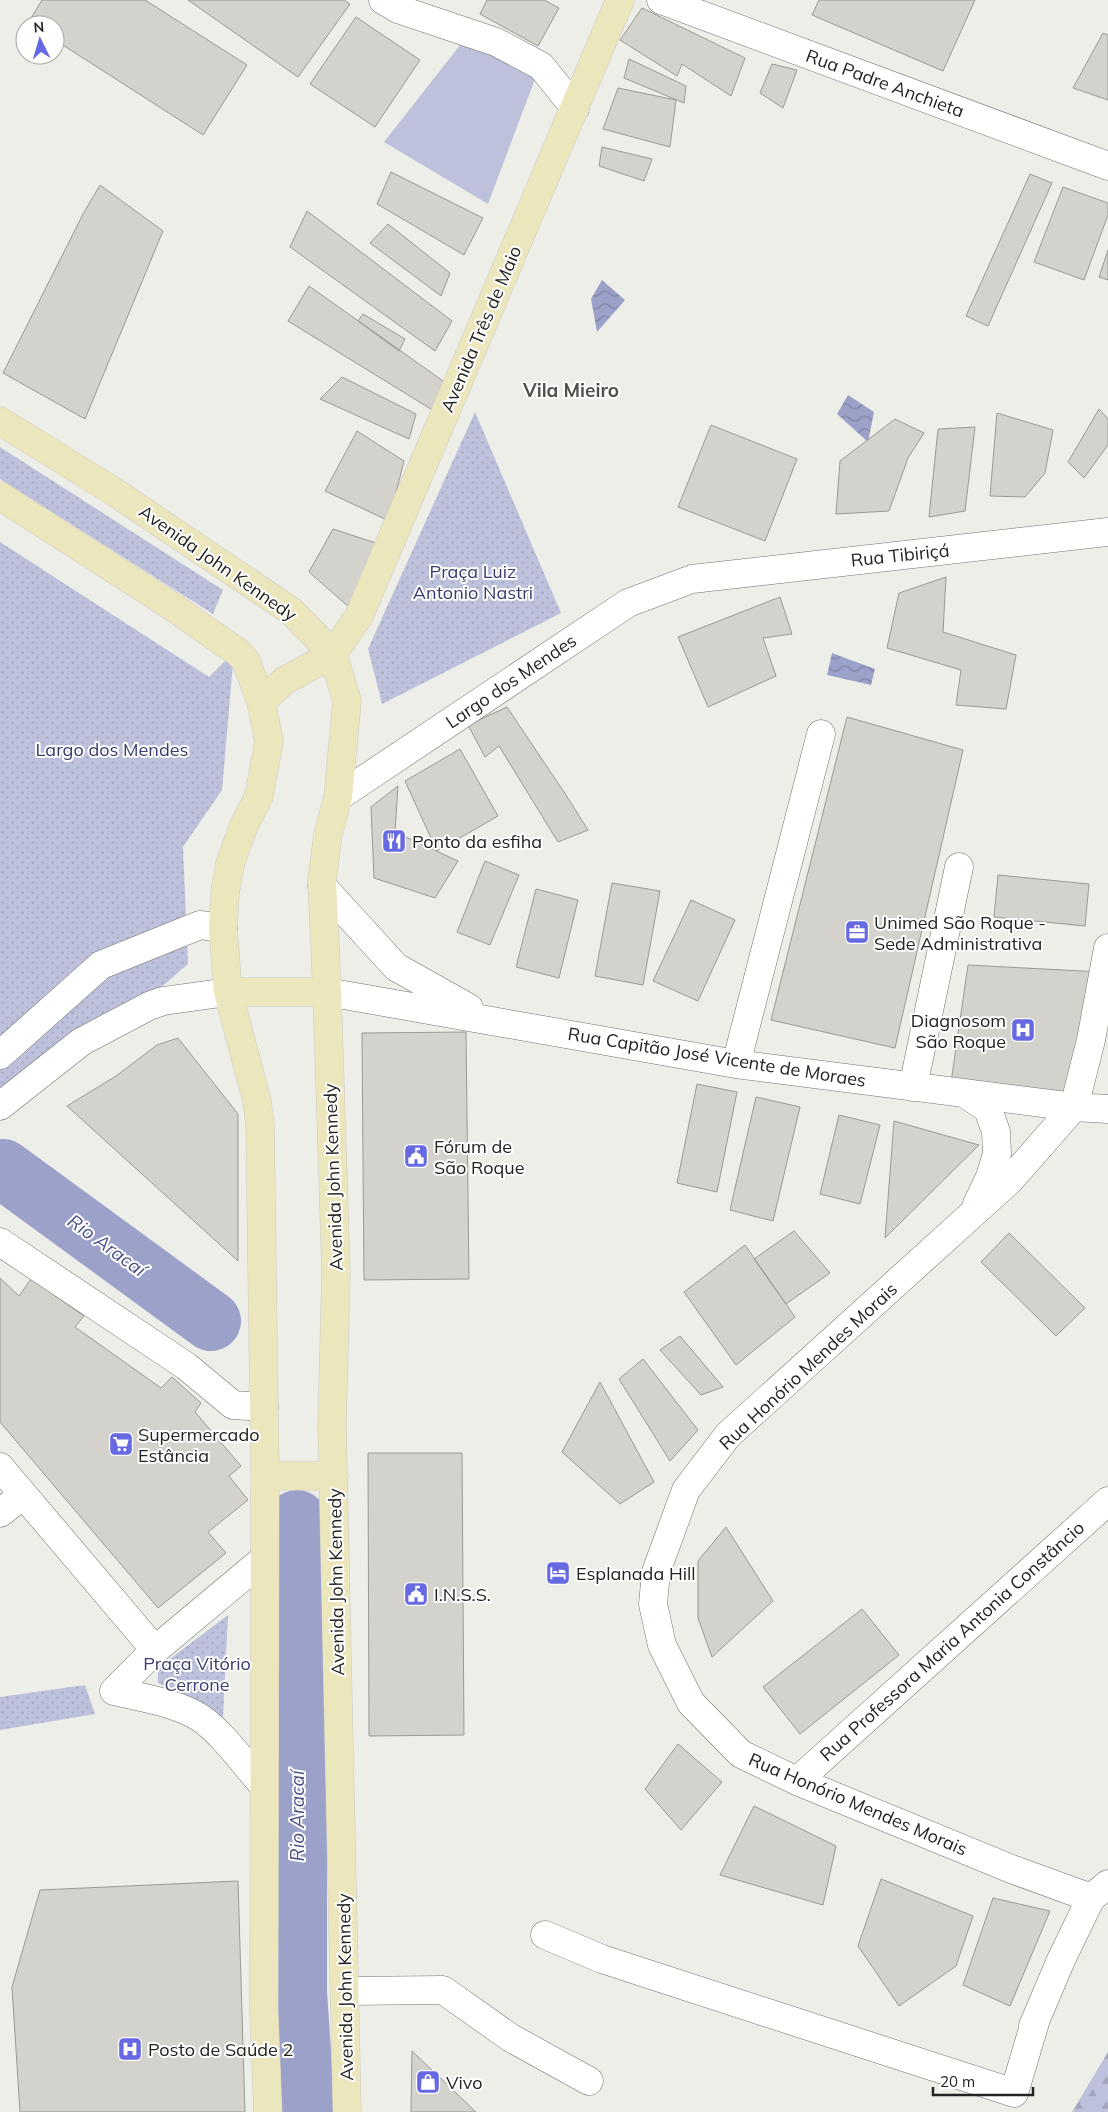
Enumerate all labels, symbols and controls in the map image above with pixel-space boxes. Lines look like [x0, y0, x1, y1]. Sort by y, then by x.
north arrow [15, 15, 65, 65]
text: N [33, 18, 45, 36]
street label: Rua Padre Anchieta [803, 44, 967, 122]
street label: Avenida Três de Maio [436, 242, 526, 416]
district label: Vila Mieiro [522, 378, 619, 402]
street label: Avenida John Kennedy [135, 500, 302, 626]
street label: Rua Tibiriçá [850, 538, 950, 572]
park label: Praça Luiz Antonio Nastri [413, 560, 533, 604]
street label: Largo dos Mendes [441, 629, 581, 733]
park label: Largo dos Mendes [36, 738, 189, 761]
restaurant icon: Ponto da esfiha [381, 828, 407, 854]
place label: Ponto da esfiha [412, 830, 542, 853]
place label: Unimed São Roque - Sede Administrativa [874, 911, 1046, 955]
office icon: Unimed São Roque - Sede Administrativa [844, 919, 870, 945]
place label: Diagnosom São Roque [911, 1009, 1006, 1053]
hospital icon: Diagnosom São Roque [1010, 1017, 1036, 1043]
street label: Rua Capitão José Vicente de Moraes [566, 1022, 868, 1092]
street label: Avenida John Kennedy [318, 1083, 348, 1271]
place label: Fórum de São Roque [434, 1135, 525, 1179]
public building icon: Fórum de São Roque [403, 1143, 429, 1169]
water label: Rio Aracaí [63, 1209, 153, 1283]
street label: Rua Honório Mendes Morais [714, 1277, 902, 1455]
place label: Supermercado Estância [138, 1423, 259, 1467]
supermarket icon: Supermercado Estância [108, 1431, 134, 1457]
street label: Avenida John Kennedy [323, 1488, 349, 1676]
street label: Rua Professora Maria Antonia Constâncio [815, 1516, 1089, 1766]
hotel icon: Esplanada Hill [545, 1560, 571, 1586]
place label: Esplanada Hill [576, 1562, 696, 1585]
public building icon: I.N.S.S. [403, 1581, 429, 1607]
place label: I.N.S.S. [434, 1583, 491, 1606]
park label: Praça Vitório Cerrone [143, 1652, 251, 1696]
street label: Rua Honório Mendes Morais [745, 1747, 971, 1861]
water label: Rio Aracaí [285, 1768, 309, 1861]
street label: Avenida John Kennedy [332, 1893, 358, 2081]
hospital icon: Posto de Saúde 2 [117, 2036, 143, 2062]
place label: Posto de Saúde 2 [148, 2038, 293, 2061]
scale bar [933, 2064, 1033, 2096]
shop icon: Vivo [415, 2069, 441, 2095]
place label: Vivo [446, 2071, 483, 2094]
text: 20 m [940, 2072, 975, 2091]

